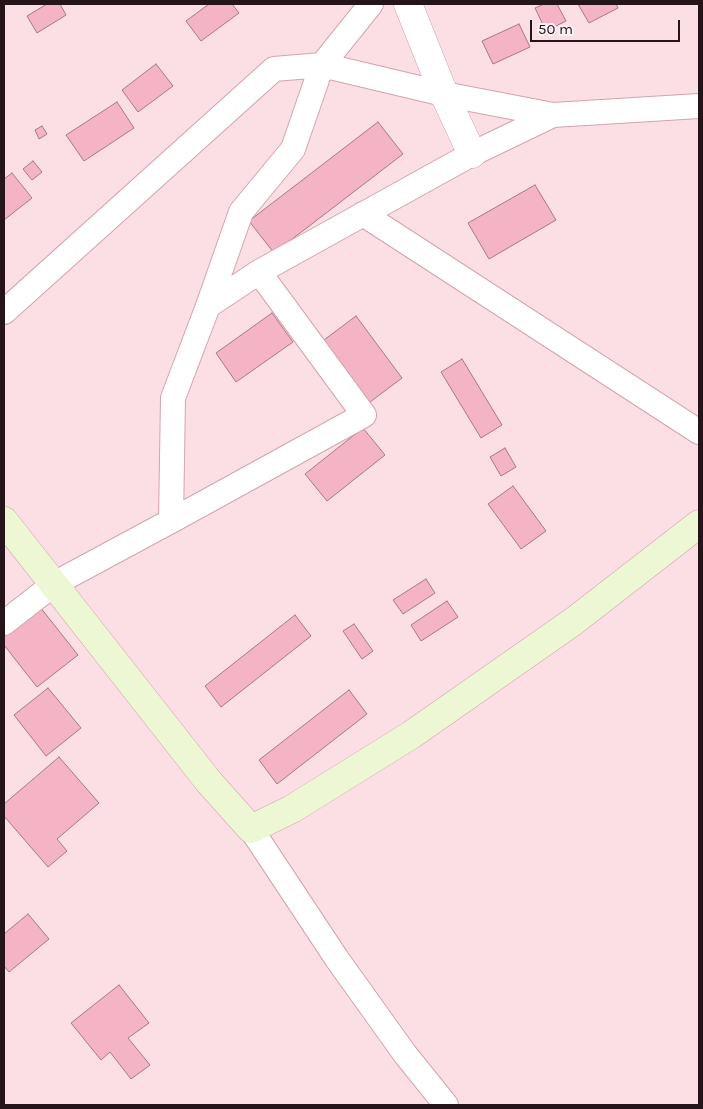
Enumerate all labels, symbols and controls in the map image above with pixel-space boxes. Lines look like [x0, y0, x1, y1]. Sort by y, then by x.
scale bar [533, 10, 683, 42]
text: 50 m [538, 20, 573, 38]

